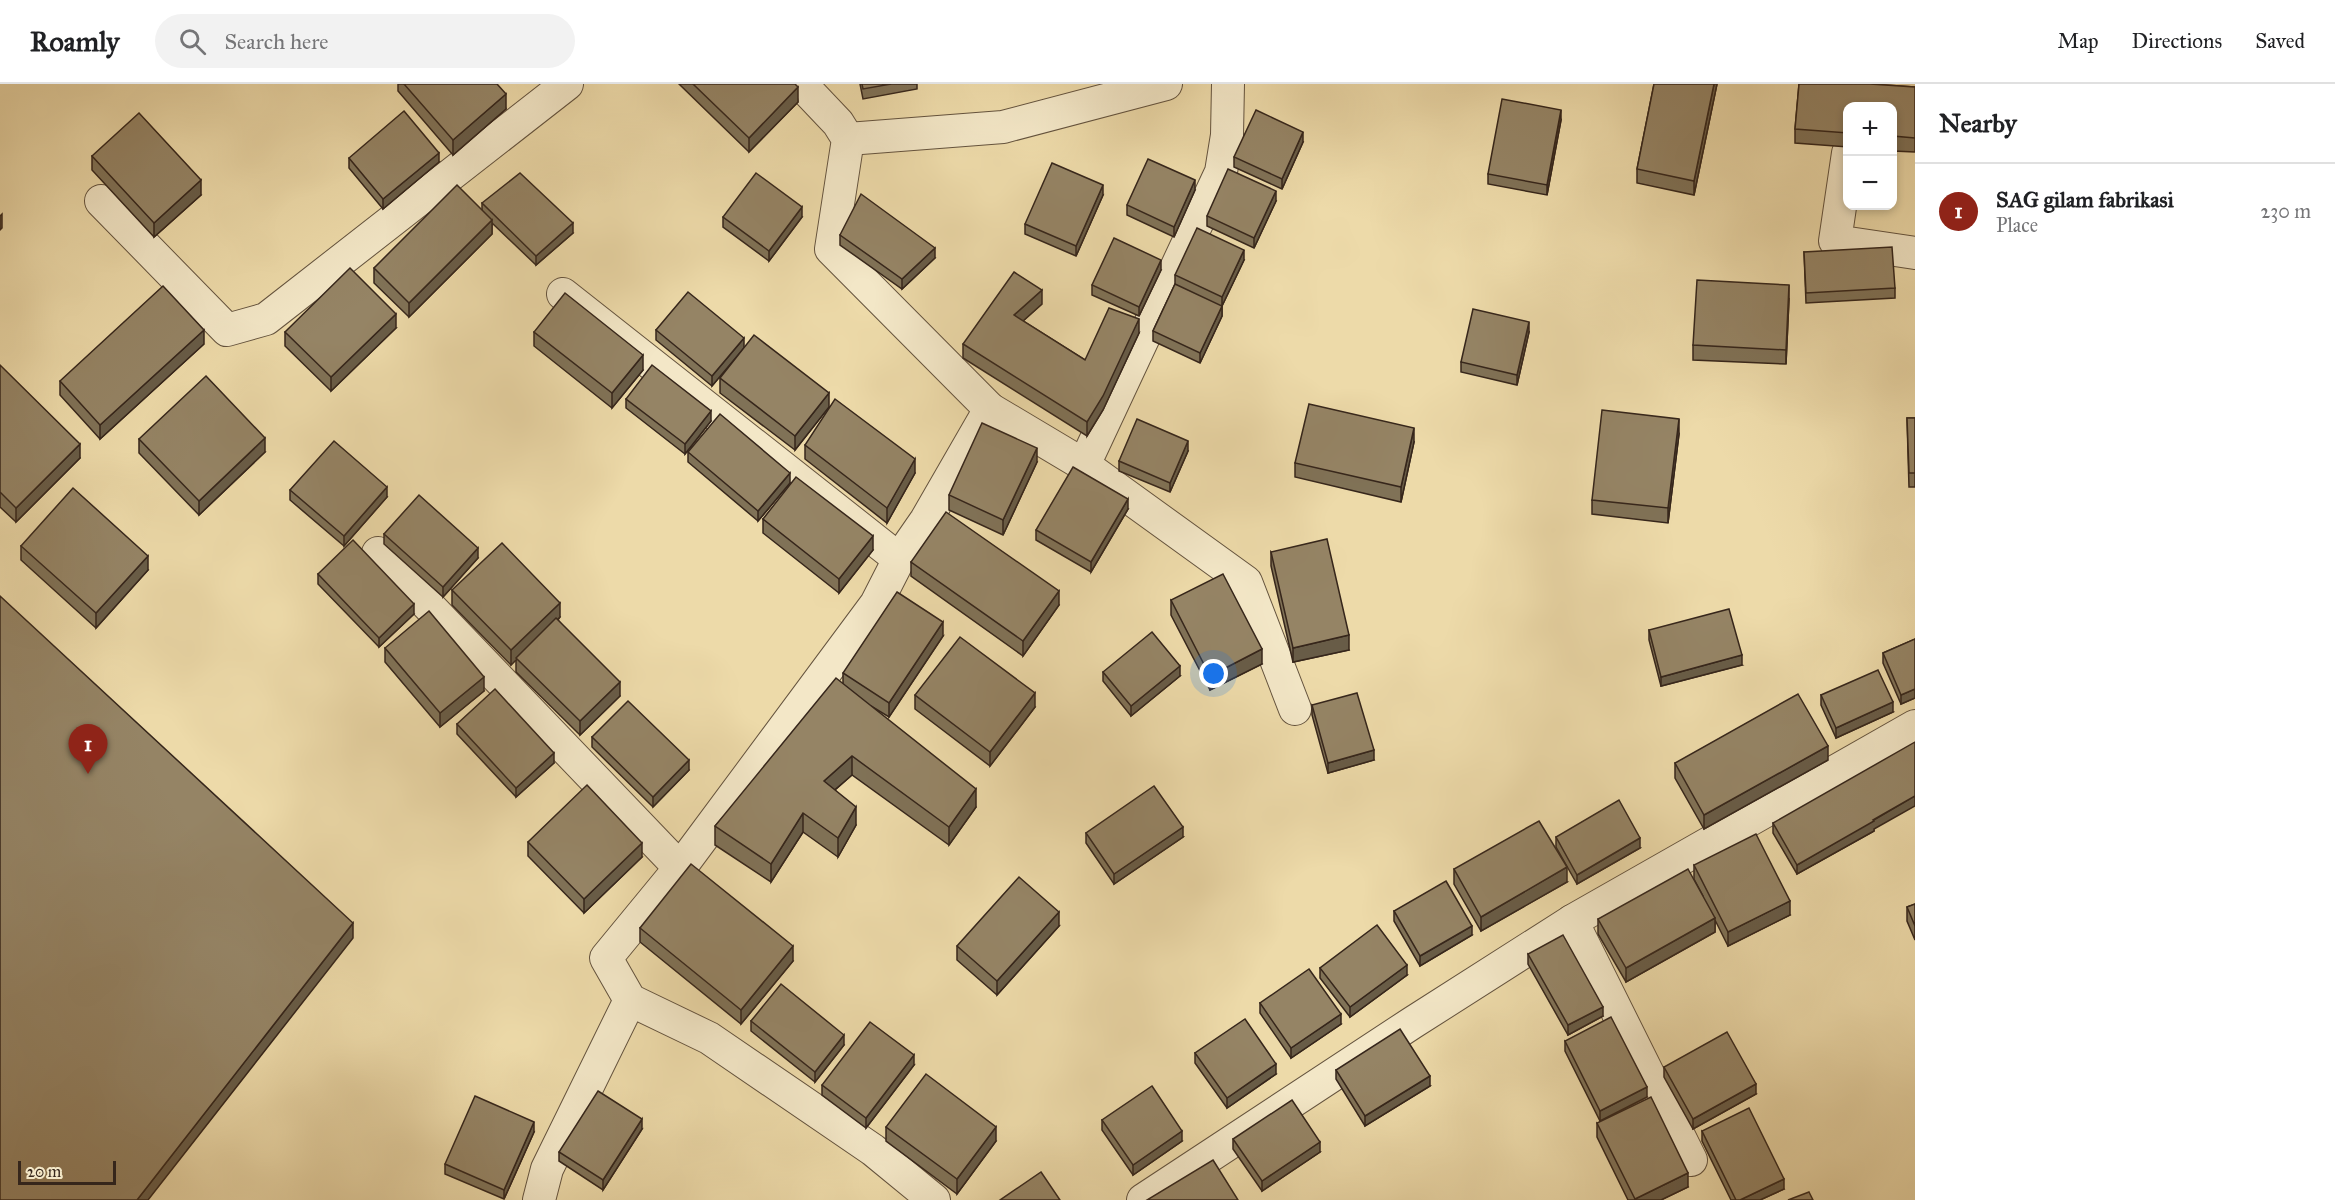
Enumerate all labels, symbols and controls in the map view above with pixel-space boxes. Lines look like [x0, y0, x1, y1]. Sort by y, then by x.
search box [155, 14, 575, 68]
text: Roamly [30, 24, 119, 59]
icon: search [176, 25, 209, 58]
text: Search here [224, 28, 328, 55]
text: Map [2058, 28, 2099, 54]
text: Directions [2132, 28, 2222, 54]
text: Saved [2255, 28, 2305, 54]
map controls [1843, 102, 1897, 210]
button: + [1843, 102, 1897, 156]
text: Nearby [1939, 107, 2017, 139]
button: − [1843, 156, 1897, 210]
text: SAG gilam fabrikasi [1996, 186, 2174, 213]
text: 1 [1955, 199, 1962, 223]
text: 230 m [2260, 199, 2311, 223]
text: Place [1996, 213, 2038, 237]
your location [1199, 659, 1228, 688]
pin: 1 [68, 724, 107, 774]
scale bar [18, 1158, 116, 1186]
text: 20 m [27, 1162, 61, 1181]

